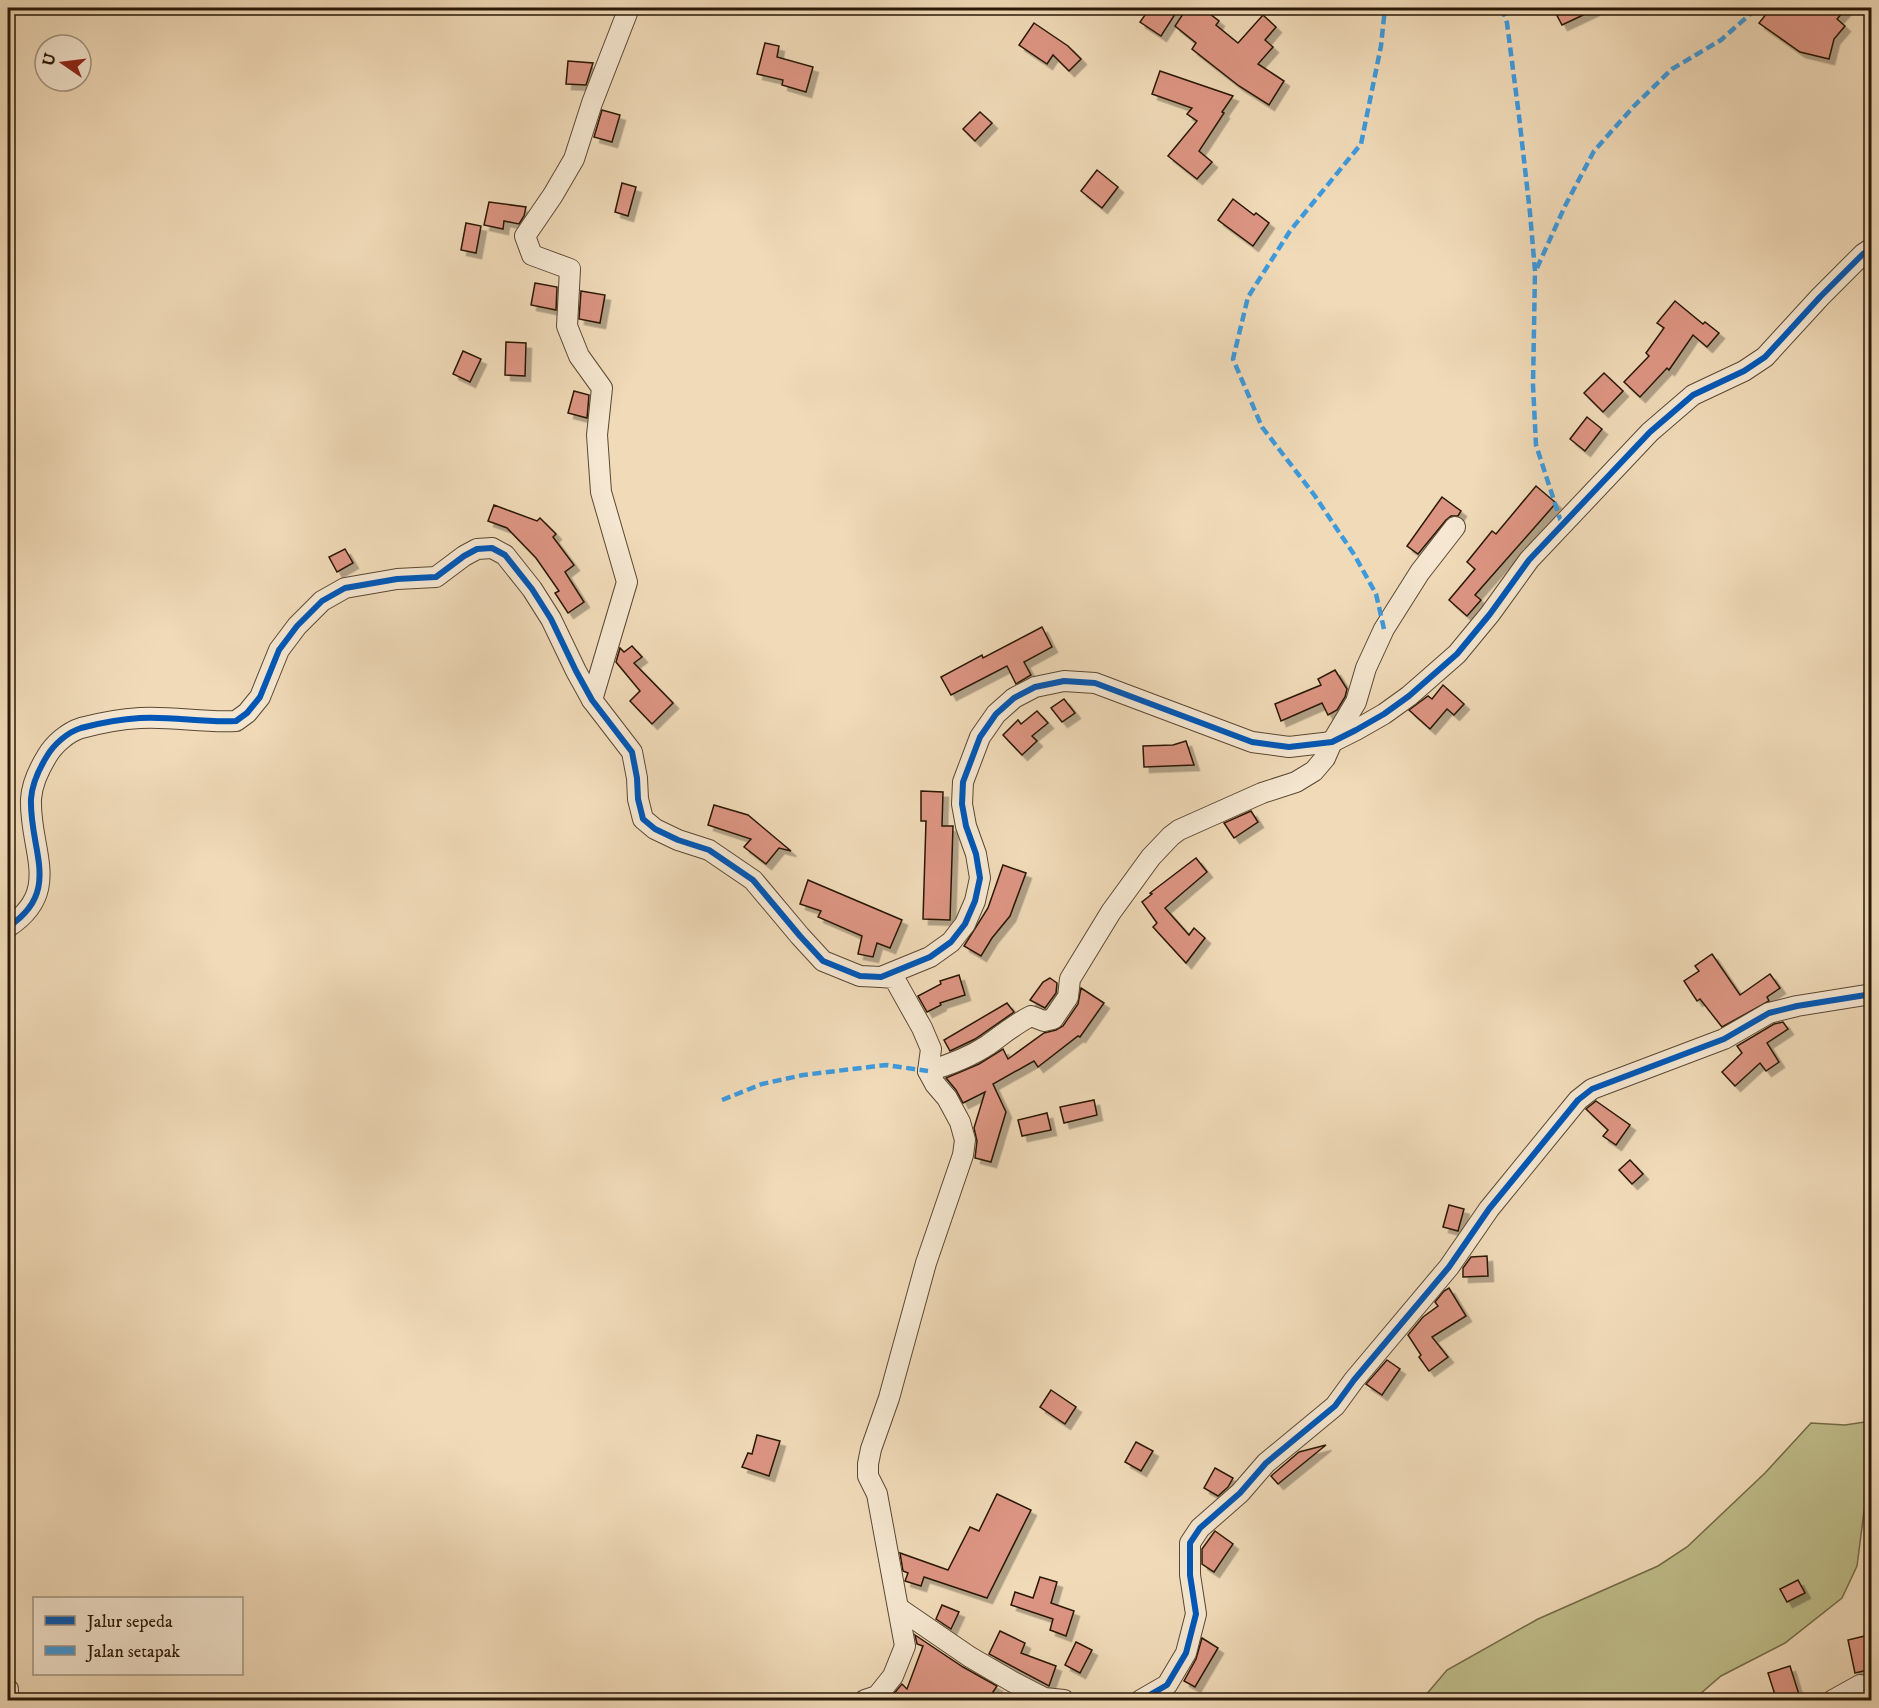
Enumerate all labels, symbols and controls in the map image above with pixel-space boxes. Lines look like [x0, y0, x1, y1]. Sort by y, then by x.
north arrow [33, 33, 93, 93]
text: U [38, 51, 61, 68]
legend [33, 1597, 243, 1675]
text: Jalur sepeda [85, 1611, 173, 1633]
text: Jalan setapak [85, 1641, 180, 1663]

